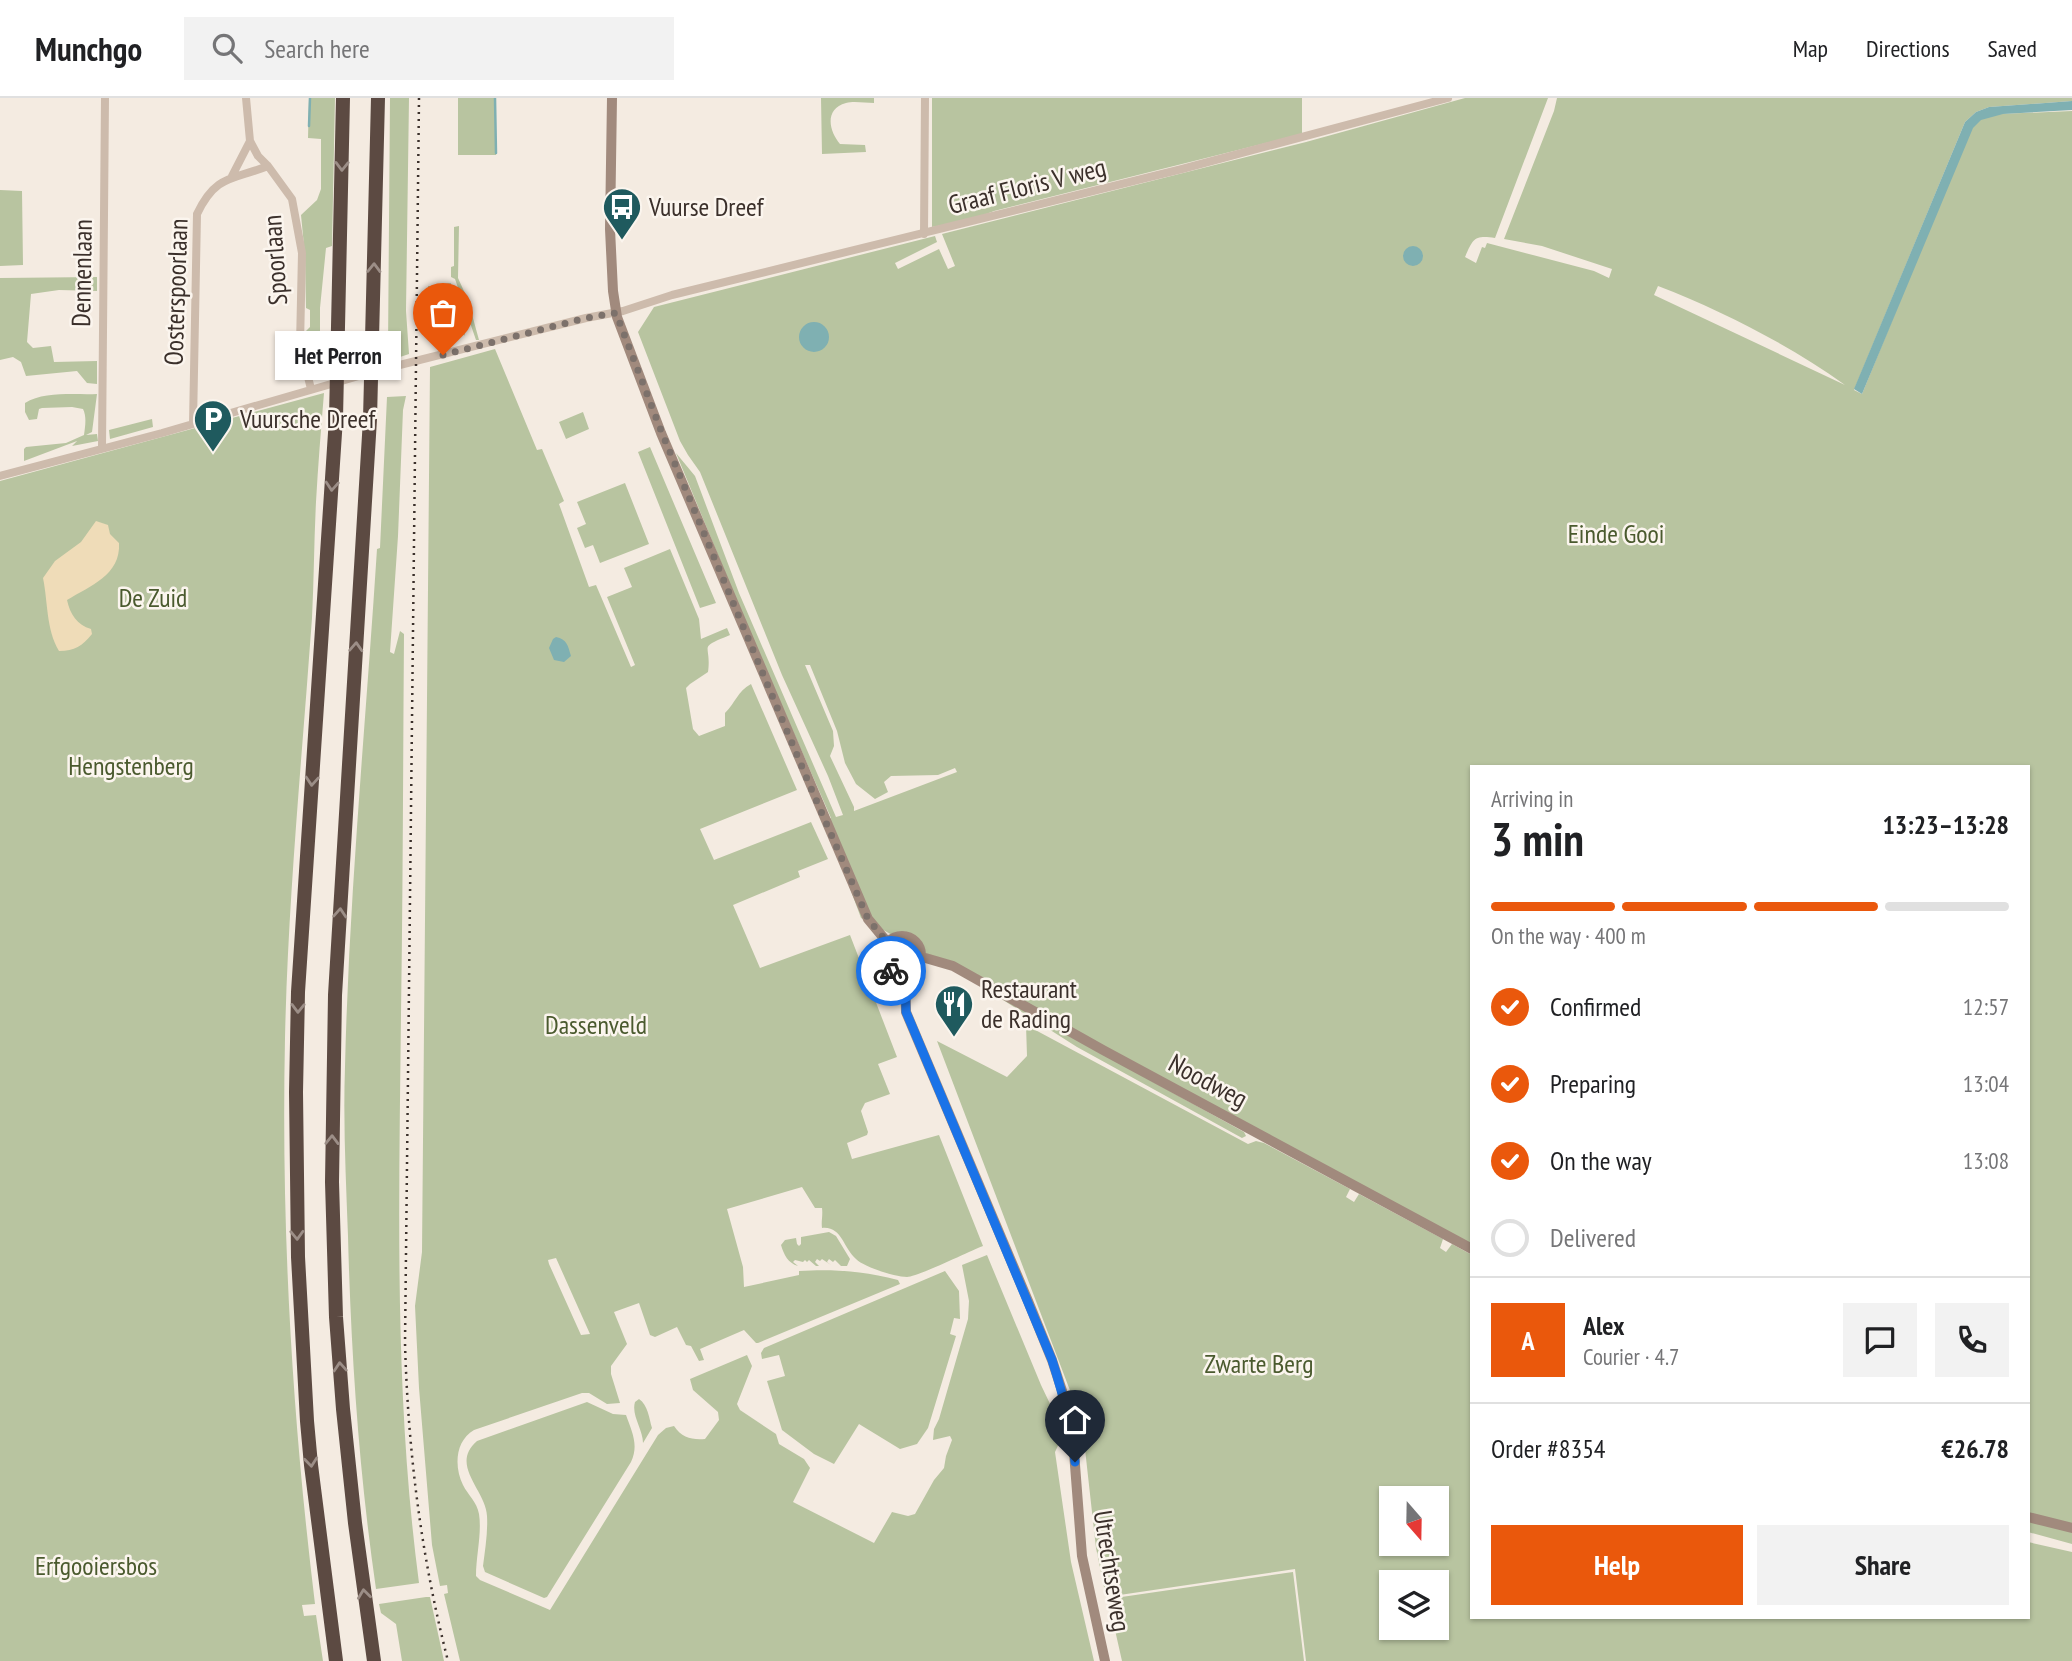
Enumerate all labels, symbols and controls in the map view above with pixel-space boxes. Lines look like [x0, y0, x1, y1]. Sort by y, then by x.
search box [184, 17, 674, 80]
text: Munchgo [35, 27, 142, 70]
icon: search [208, 29, 246, 67]
text: Search here [264, 32, 370, 65]
text: Map [1793, 33, 1828, 64]
text: Directions [1866, 33, 1950, 64]
text: Saved [1988, 33, 2037, 64]
street label: Graaf Floris V weg [945, 150, 1109, 221]
one-way arrow [334, 161, 350, 172]
bus stop icon: Vuurse Dreef [601, 186, 643, 241]
place label: Vuurse Dreef [648, 190, 765, 223]
street label: Spoorlaan [255, 214, 294, 306]
street label: Oosterspoorlaan [156, 218, 195, 366]
street label: Dennenlaan [64, 219, 99, 327]
one-way arrow [367, 263, 382, 274]
pin [413, 283, 473, 355]
icon: bag [424, 294, 462, 332]
callout: Het Perron [275, 330, 401, 380]
text: Het Perron [294, 341, 382, 370]
parking icon: Vuursche Dreef [192, 398, 234, 453]
place label: Vuursche Dreef [239, 402, 376, 435]
one-way arrow [325, 481, 340, 492]
park label: Einde Gooi [1568, 517, 1664, 550]
park label: De Zuid [119, 581, 187, 614]
one-way arrow [348, 641, 363, 652]
park label: Hengstenberg [68, 749, 194, 782]
one-way arrow [305, 776, 320, 787]
text: Arriving in [1491, 784, 1573, 813]
text: 13:23–13:28 [1882, 808, 2009, 841]
text: 3 min [1491, 809, 1584, 869]
one-way arrow [332, 907, 347, 918]
text: On the way · 400 m [1491, 921, 1646, 950]
courier [856, 936, 926, 1006]
icon: bike [872, 952, 910, 990]
place label: Restaurant de Rading [981, 972, 1077, 1035]
restaurant icon: Restaurant de Rading [933, 983, 975, 1038]
icon: check [1491, 988, 1529, 1026]
text: Confirmed [1550, 990, 1641, 1023]
text: 12:57 [1963, 992, 2009, 1021]
one-way arrow [290, 1003, 305, 1014]
park label: Dassenveld [545, 1008, 647, 1041]
street label: Noodweg [1163, 1046, 1253, 1115]
icon: check [1491, 1065, 1529, 1103]
text: Preparing [1550, 1067, 1636, 1100]
text: 13:04 [1963, 1069, 2009, 1098]
one-way arrow [325, 1134, 340, 1145]
icon: check [1491, 1142, 1529, 1180]
text: On the way [1550, 1144, 1652, 1177]
text: 13:08 [1963, 1146, 2009, 1175]
text: Delivered [1550, 1221, 1636, 1254]
one-way arrow [290, 1230, 305, 1241]
button: chat [1843, 1303, 1917, 1377]
button: phone [1935, 1303, 2009, 1377]
text: Alex [1583, 1309, 1624, 1342]
text: A [1521, 1324, 1535, 1357]
text: Courier · 4.7 [1583, 1342, 1679, 1371]
park label: Zwarte Berg [1205, 1347, 1313, 1380]
one-way arrow [333, 1362, 348, 1373]
pin [1045, 1390, 1105, 1462]
icon: home [1056, 1401, 1094, 1439]
text: Order #8354 [1491, 1432, 1606, 1465]
text: €26.78 [1941, 1432, 2009, 1465]
one-way arrow [303, 1457, 318, 1468]
north arrow [1379, 1486, 1449, 1556]
map controls [1379, 1486, 1449, 1640]
street label: Utrechtseweg [1087, 1508, 1138, 1634]
button: Help [1491, 1525, 1743, 1605]
button: Share [1757, 1525, 2009, 1605]
park label: Erfgooiersbos [35, 1549, 157, 1582]
button: layers [1379, 1570, 1449, 1640]
one-way arrow [356, 1588, 371, 1599]

